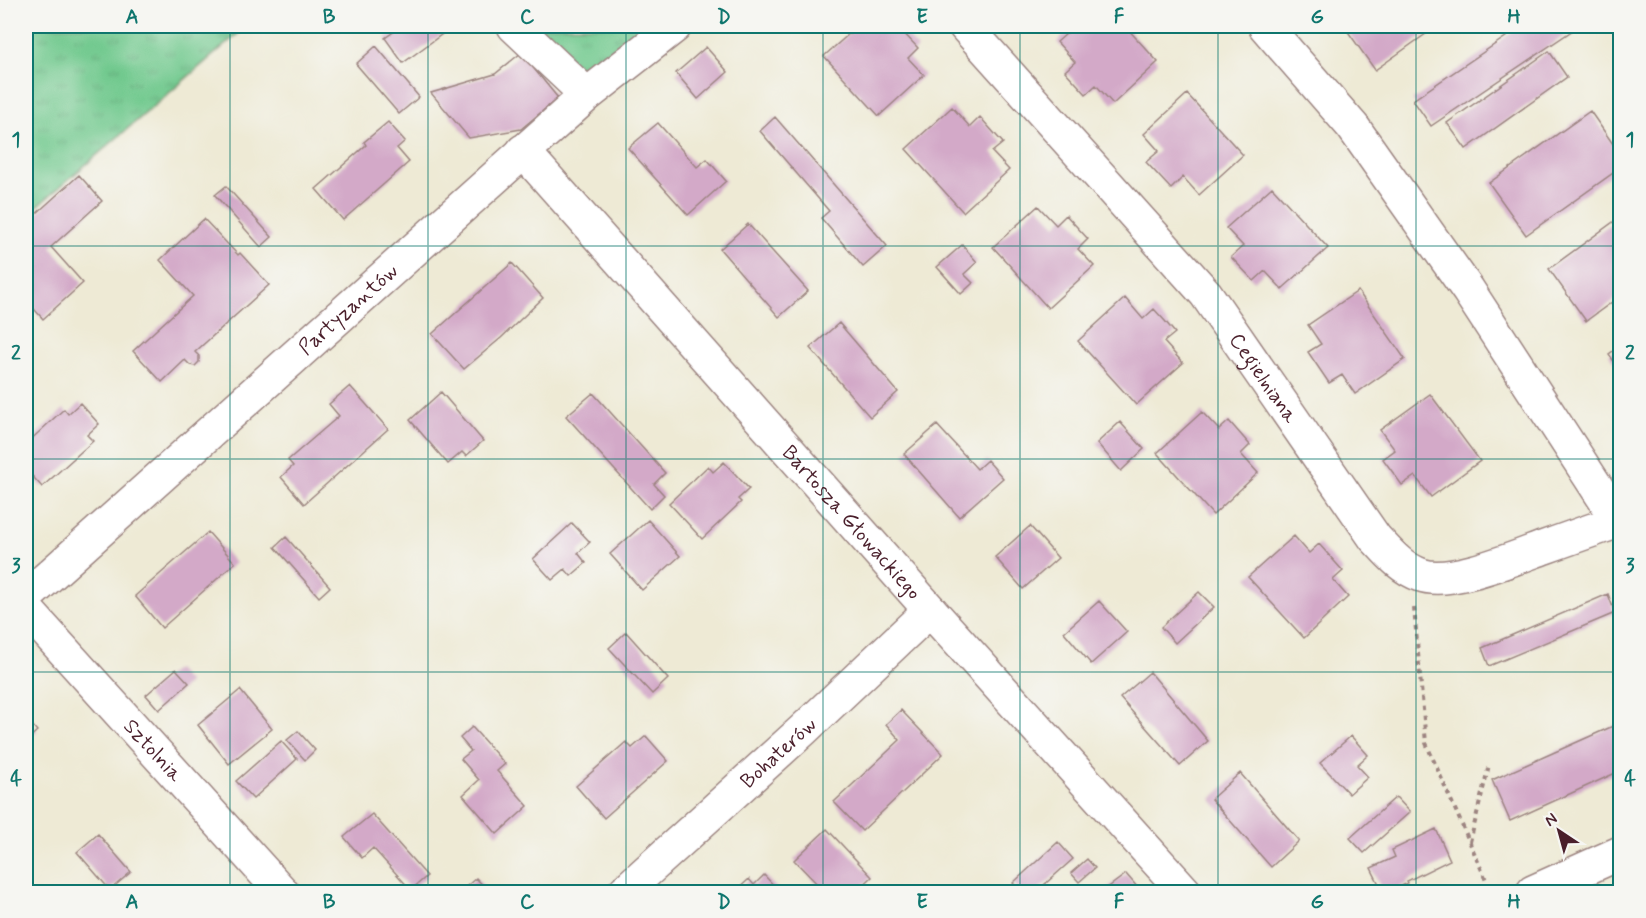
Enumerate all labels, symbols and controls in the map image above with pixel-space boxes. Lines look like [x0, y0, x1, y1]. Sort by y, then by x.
text: A [125, 4, 139, 31]
text: B [323, 4, 336, 31]
text: C [520, 4, 535, 31]
text: D [717, 4, 731, 31]
text: E [916, 4, 928, 31]
text: F [1114, 4, 1125, 31]
text: G [1310, 4, 1324, 31]
text: H [1507, 4, 1521, 31]
text: 1 [12, 127, 20, 154]
text: 1 [1626, 127, 1634, 154]
street label: Partyzantów [293, 258, 405, 362]
street label: Cegielniana [1222, 328, 1304, 429]
text: 2 [11, 340, 21, 367]
text: 2 [1625, 340, 1635, 367]
street label: Bartosza Głowackiego [775, 440, 927, 606]
text: 3 [11, 553, 21, 580]
text: 3 [1625, 553, 1635, 580]
street label: Bohaterów [735, 711, 823, 795]
street label: Sztolnia [117, 713, 189, 788]
text: 4 [10, 766, 22, 793]
text: 4 [1624, 766, 1636, 793]
north arrow [1529, 801, 1589, 861]
text: N [1541, 808, 1562, 832]
text: A [125, 889, 139, 916]
text: B [323, 889, 336, 916]
text: C [520, 889, 535, 916]
text: D [717, 889, 731, 916]
text: E [916, 889, 928, 916]
text: F [1114, 889, 1125, 916]
text: G [1310, 889, 1324, 916]
text: H [1507, 889, 1521, 916]

